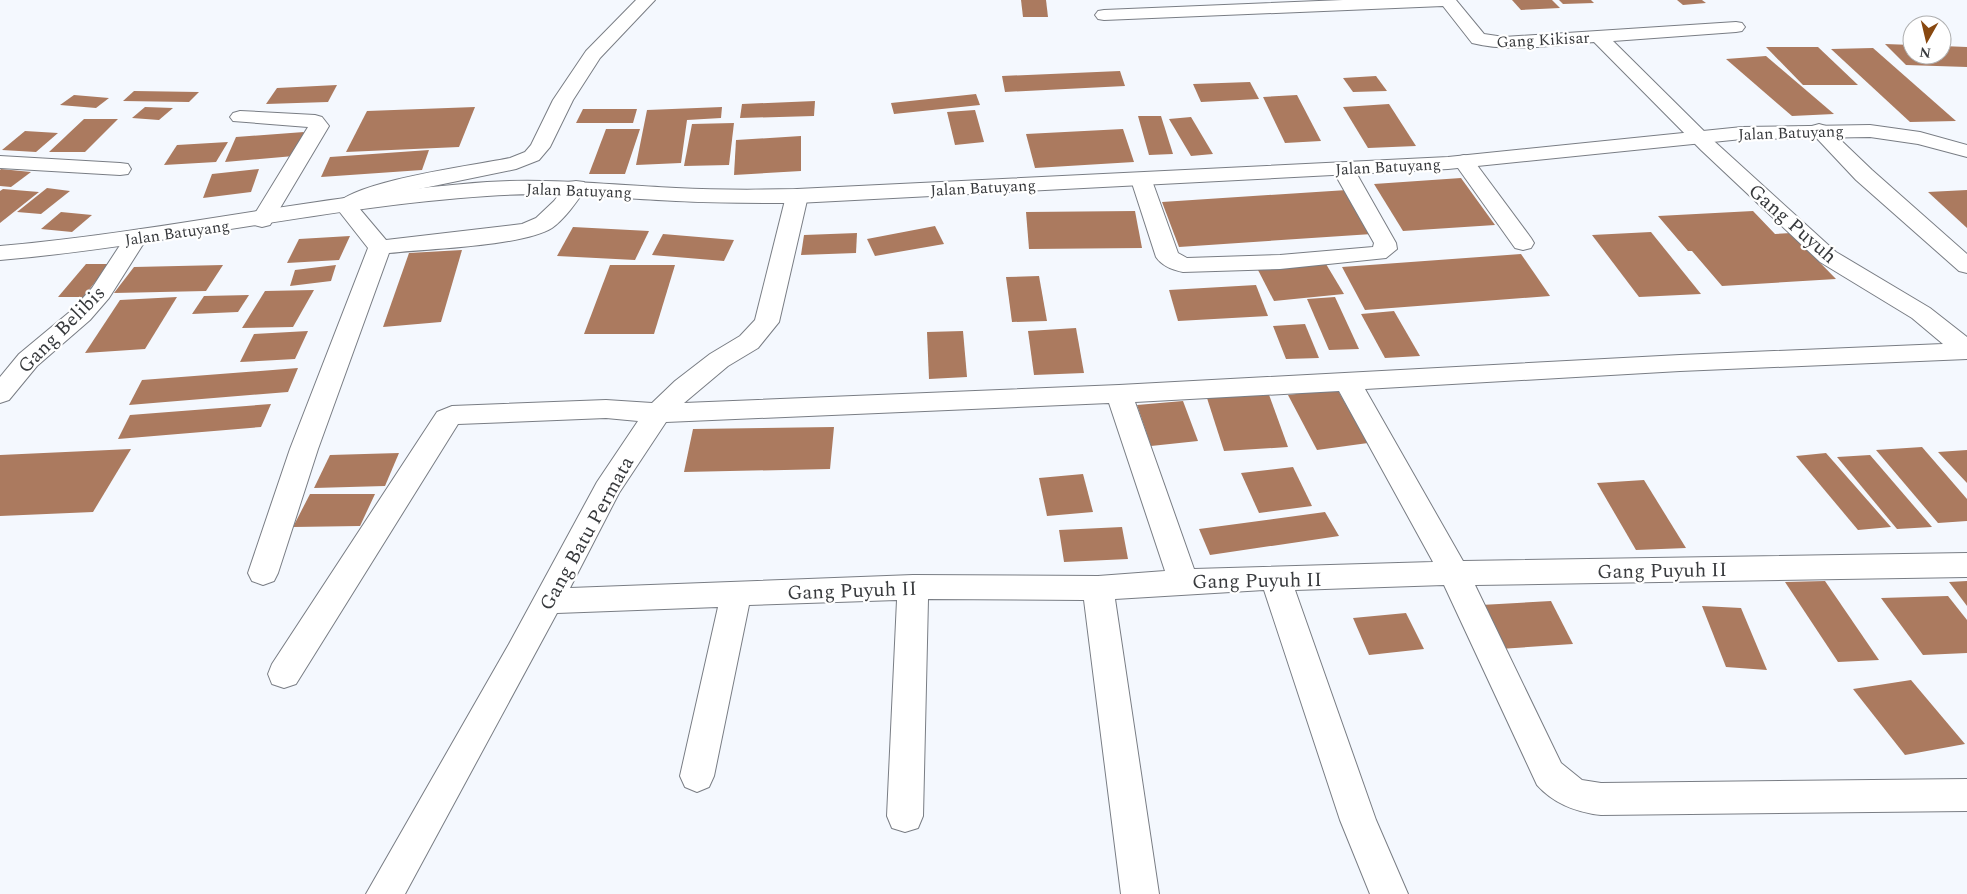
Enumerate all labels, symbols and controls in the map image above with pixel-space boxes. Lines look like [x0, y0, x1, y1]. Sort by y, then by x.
north arrow [1902, 15, 1952, 65]
street label: Gang Kikisar [1496, 26, 1590, 54]
text: N [1918, 41, 1932, 64]
street label: Jalan Batuyang [1738, 119, 1844, 147]
street label: Jalan Batuyang [1335, 152, 1442, 182]
street label: Jalan Batuyang [930, 173, 1037, 203]
street label: Jalan Batuyang [526, 177, 632, 205]
street label: Gang Puyuh [1741, 177, 1843, 271]
street label: Jalan Batuyang [123, 214, 231, 252]
street label: Gang Belibis [11, 279, 113, 381]
street label: Gang Batu Permata [532, 451, 642, 616]
street label: Gang Puyuh II [1597, 555, 1727, 587]
street label: Gang Puyuh II [1192, 565, 1322, 597]
street label: Gang Puyuh II [787, 574, 917, 608]

